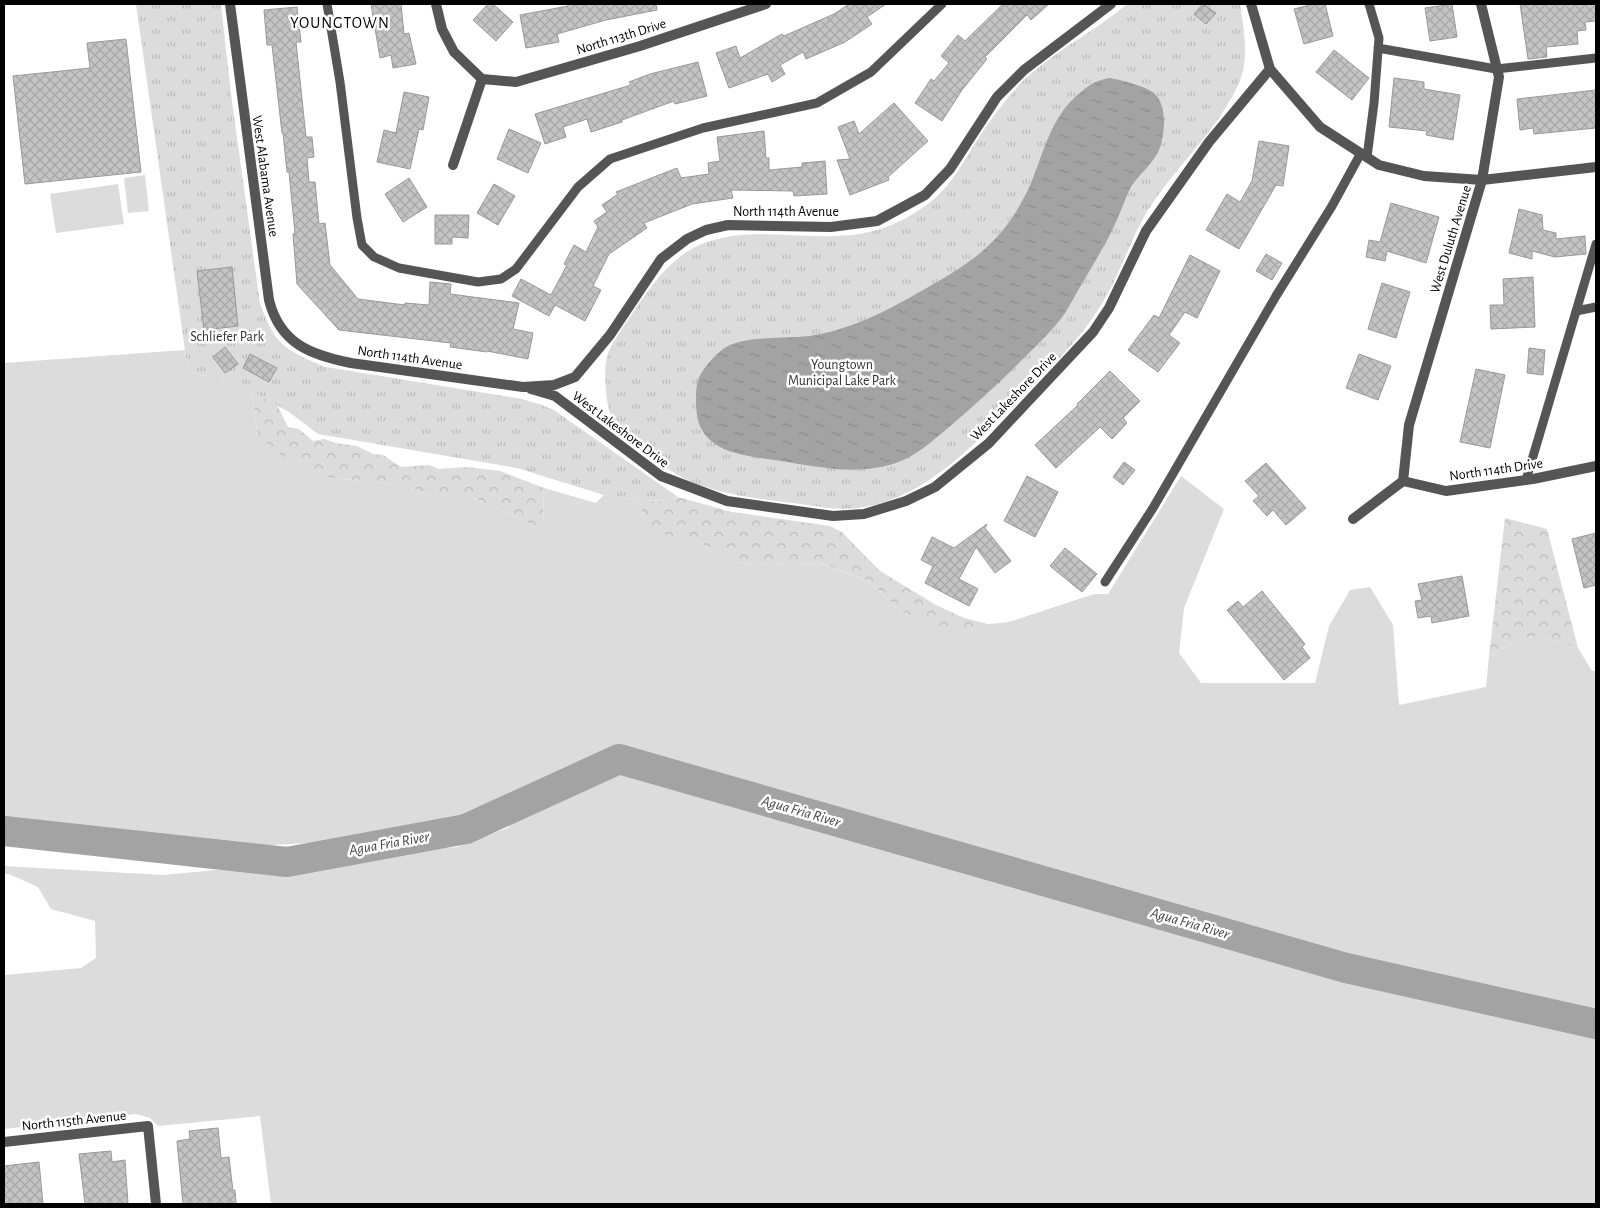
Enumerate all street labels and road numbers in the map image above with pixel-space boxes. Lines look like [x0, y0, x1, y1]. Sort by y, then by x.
street label: North 113th Drive [575, 17, 668, 57]
street label: West Alabama Avenue [250, 114, 280, 238]
street label: West Duluth Avenue [1428, 184, 1474, 295]
street label: North 114th Avenue [733, 205, 839, 219]
street label: North 114th Avenue [356, 344, 463, 372]
street label: West Lakeshore Drive [968, 350, 1059, 444]
street label: West Lakeshore Drive [570, 389, 671, 471]
street label: North 114th Drive [1449, 457, 1544, 483]
street label: North 115th Avenue [21, 1109, 127, 1133]

